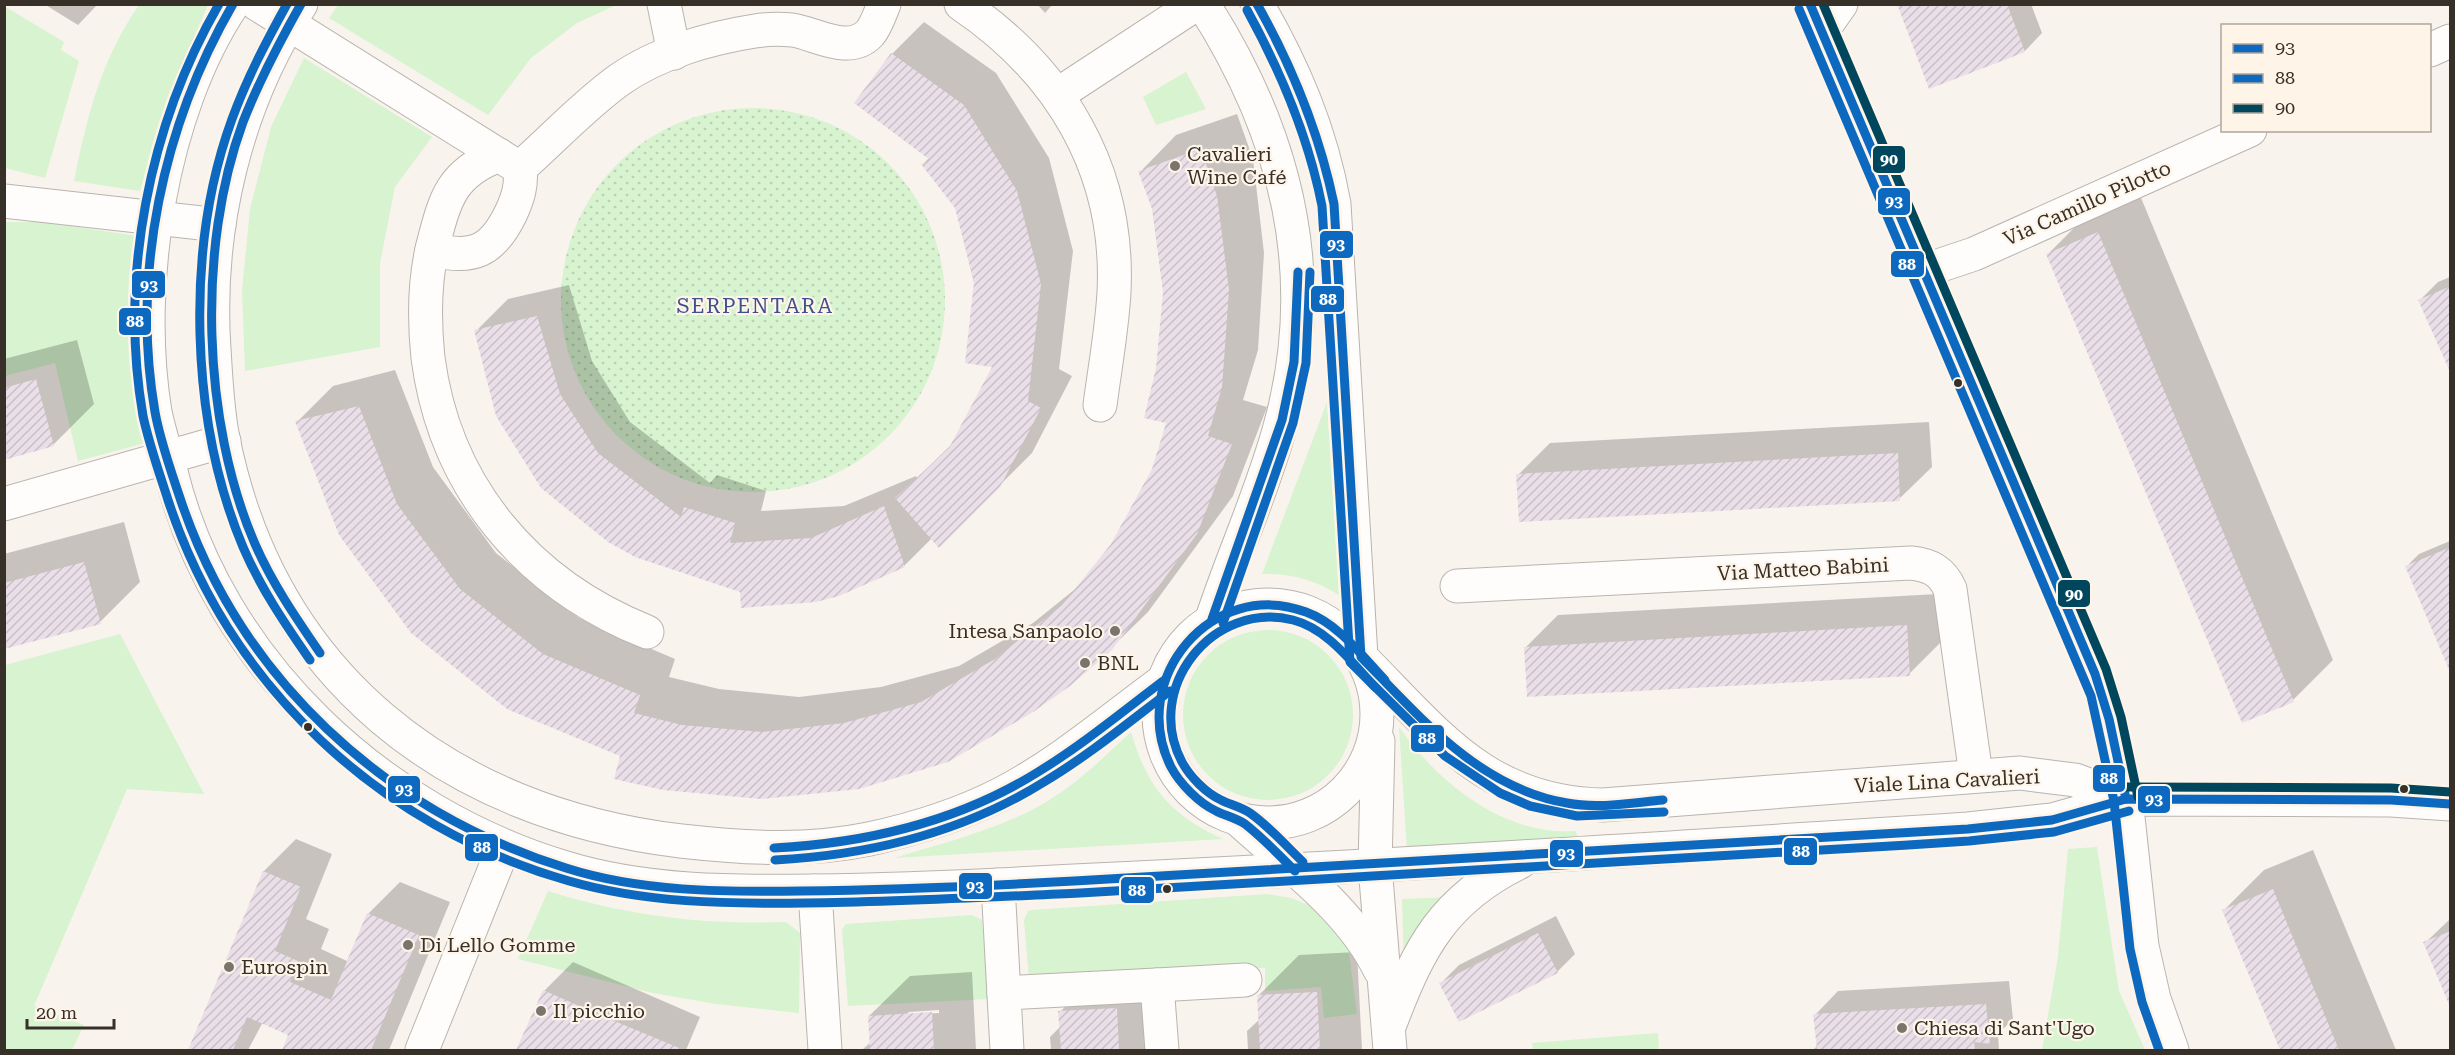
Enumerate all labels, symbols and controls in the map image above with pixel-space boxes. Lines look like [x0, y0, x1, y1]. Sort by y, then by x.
legend [2221, 24, 2431, 132]
text: 93 [2275, 37, 2295, 58]
text: 88 [2275, 67, 2295, 88]
text: 90 [2275, 97, 2295, 118]
place label: Cavalieri Wine Café [1187, 142, 1286, 189]
line badge: 90 [1872, 145, 1906, 174]
text: 90 [1880, 150, 1898, 169]
street label: Via Camillo Pilotto [2000, 155, 2174, 251]
marker: Cavalieri Wine Café [1168, 159, 1182, 173]
line badge: 93 [1877, 187, 1911, 216]
text: 93 [1885, 192, 1903, 211]
line badge: 93 [1319, 230, 1354, 259]
text: 93 [1327, 235, 1345, 254]
line badge: 88 [1890, 250, 1925, 278]
text: 88 [1898, 255, 1916, 274]
line badge: 93 [131, 270, 166, 299]
text: 93 [140, 276, 158, 295]
line badge: 88 [1310, 285, 1345, 313]
text: 88 [1319, 290, 1337, 309]
district label: SERPENTARA [676, 294, 834, 318]
line badge: 88 [118, 307, 152, 336]
text: 88 [126, 312, 144, 331]
unlabelled marker [1952, 377, 1964, 389]
street label: Via Matteo Babini [1717, 553, 1889, 585]
line badge: 90 [2057, 579, 2091, 608]
text: 90 [2065, 585, 2083, 604]
place label: Intesa Sanpaolo [949, 619, 1103, 643]
marker: Intesa Sanpaolo [1108, 624, 1122, 638]
place label: BNL [1097, 651, 1139, 675]
marker: BNL [1078, 656, 1092, 670]
unlabelled marker [302, 721, 314, 733]
line badge: 88 [1410, 724, 1445, 753]
text: 88 [1418, 729, 1436, 748]
street label: Viale Lina Cavalieri [1854, 764, 2040, 798]
line badge: 88 [2092, 764, 2126, 793]
text: 88 [2100, 769, 2118, 788]
line badge: 93 [387, 775, 421, 804]
text: 93 [395, 780, 413, 799]
unlabelled marker [2398, 783, 2410, 795]
line badge: 93 [2137, 785, 2171, 814]
text: 93 [2145, 790, 2163, 809]
line badge: 88 [464, 833, 499, 862]
line badge: 88 [1783, 837, 1818, 866]
text: 88 [473, 838, 491, 857]
line badge: 93 [1549, 839, 1584, 868]
text: 88 [1792, 842, 1810, 861]
text: 93 [1557, 844, 1575, 863]
line badge: 93 [958, 872, 993, 900]
line badge: 88 [1120, 876, 1155, 904]
text: 93 [966, 877, 984, 896]
text: 88 [1128, 881, 1146, 900]
unlabelled marker [1161, 883, 1173, 895]
place label: Di Lello Gomme [420, 933, 576, 957]
marker: Di Lello Gomme [401, 938, 415, 952]
place label: Eurospin [241, 955, 328, 979]
marker: Eurospin [222, 960, 236, 974]
scale bar [27, 992, 114, 1030]
place label: Il picchio [553, 999, 645, 1023]
text: 20 m [36, 1002, 77, 1023]
marker: Il picchio [534, 1004, 548, 1018]
place label: Chiesa di Sant'Ugo [1914, 1016, 2095, 1040]
marker: Chiesa di Sant'Ugo [1895, 1021, 1909, 1035]

